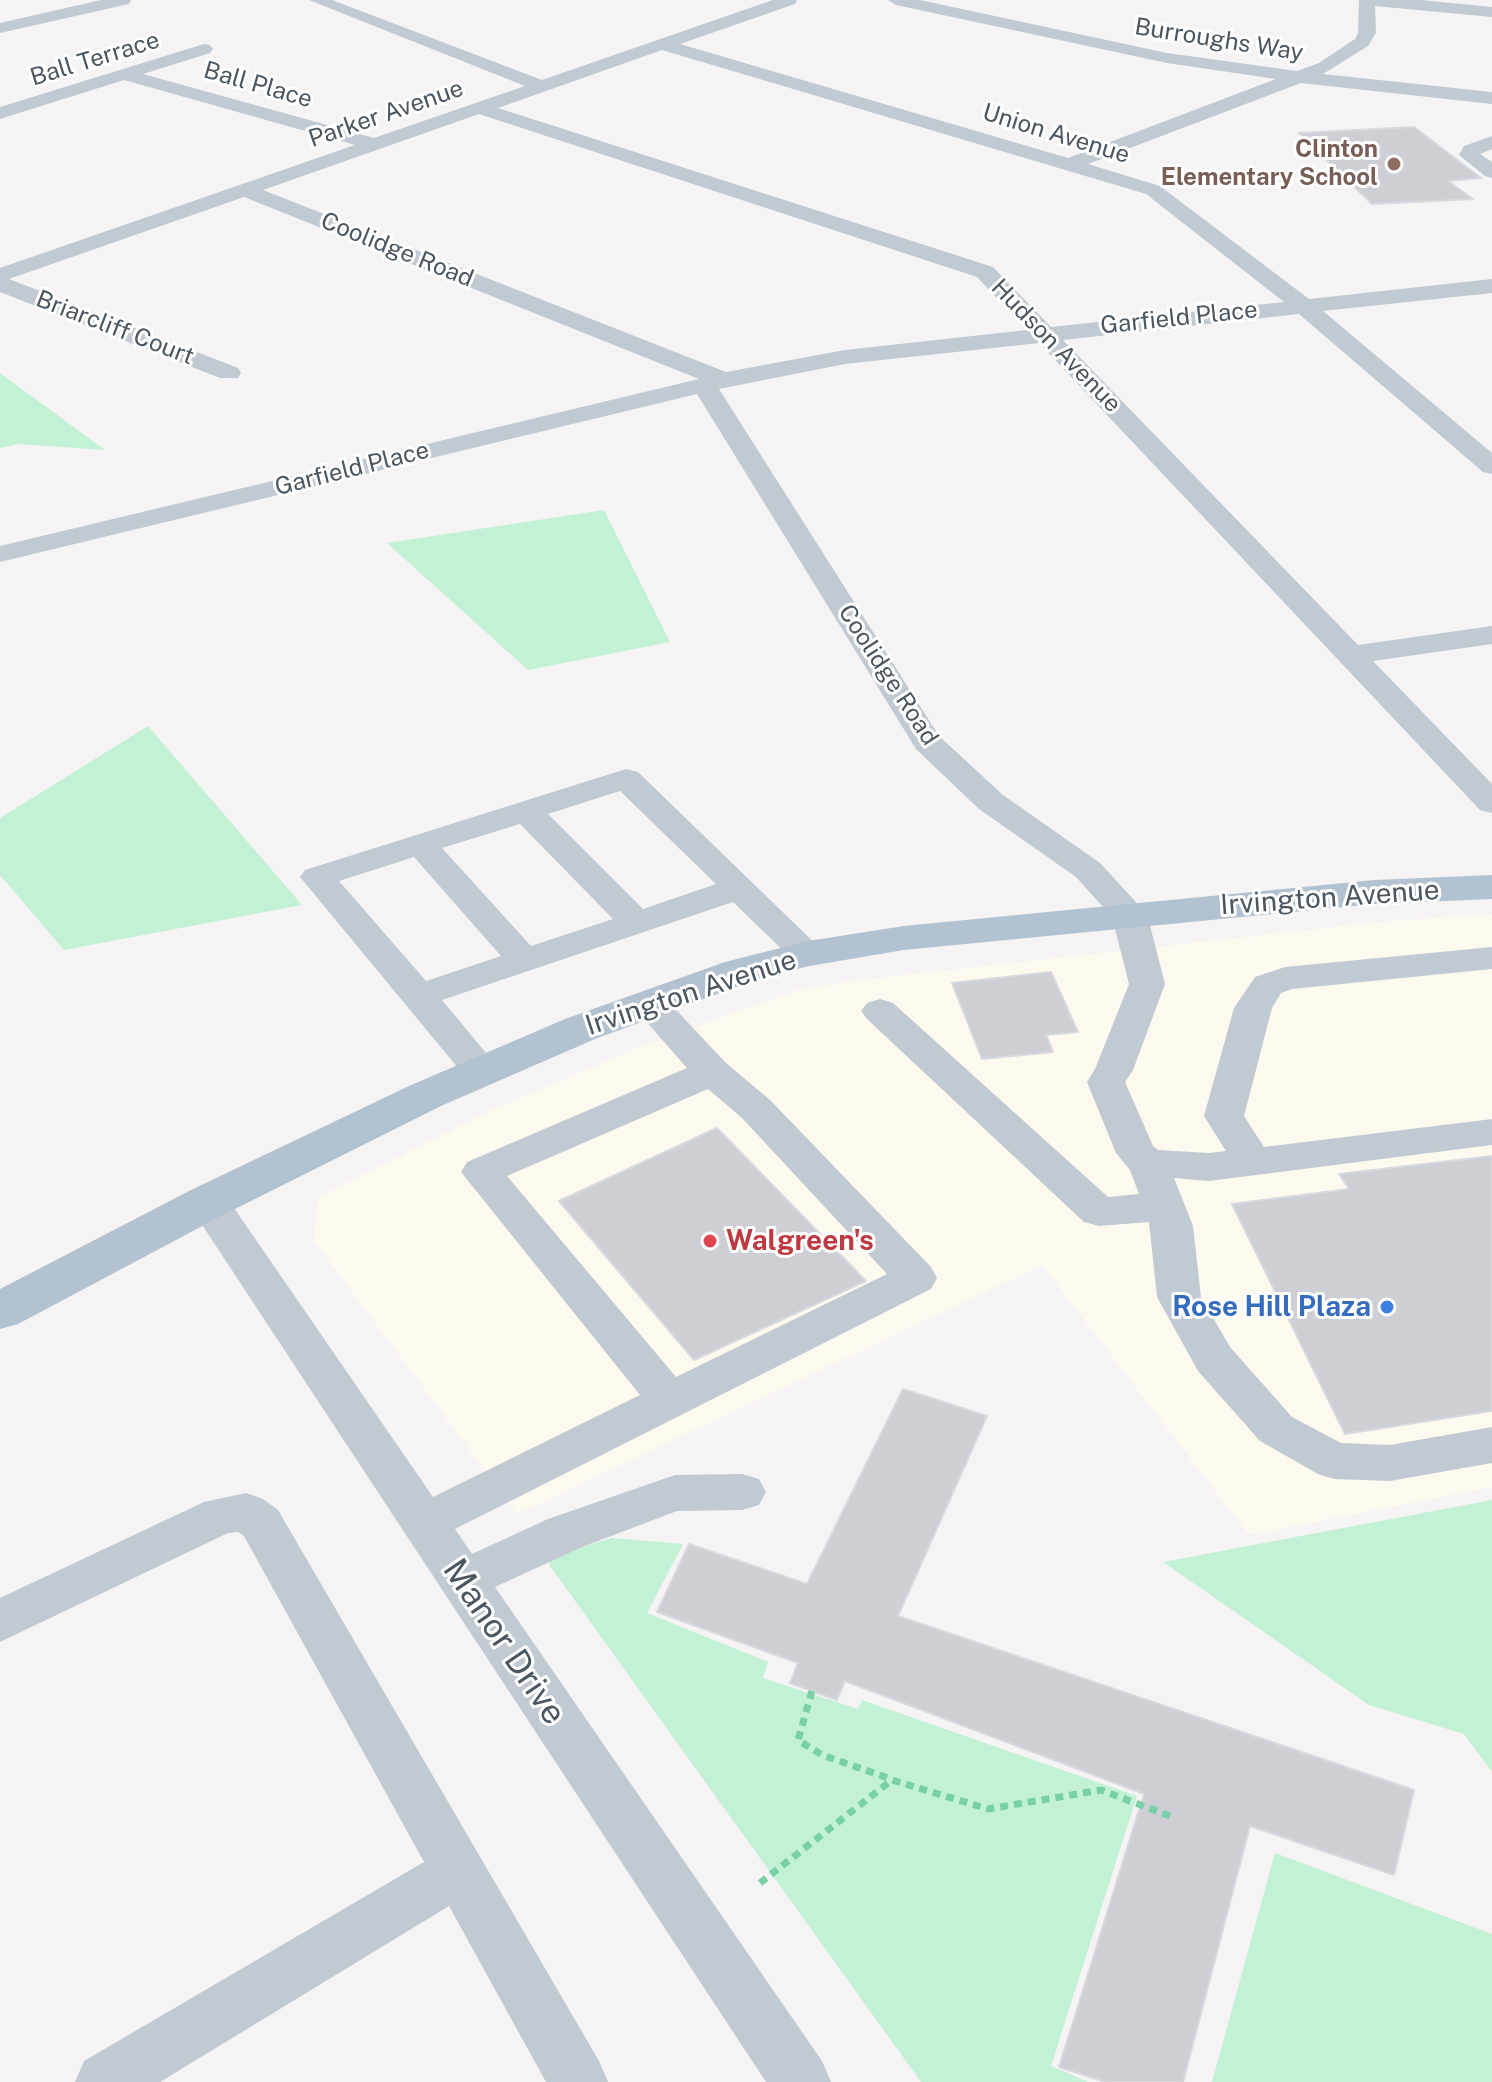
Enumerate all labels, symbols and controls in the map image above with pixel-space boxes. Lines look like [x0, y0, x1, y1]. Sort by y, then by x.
street label: Burroughs Way [1133, 12, 1305, 68]
street label: Ball Terrace [27, 26, 163, 92]
street label: Ball Place [200, 56, 316, 114]
street label: Parker Avenue [305, 74, 467, 154]
street label: Union Avenue [979, 98, 1133, 170]
place label: Clinton Elementary School [1161, 136, 1378, 192]
marker: Clinton Elementary School [1385, 155, 1403, 173]
street label: Coolidge Road [317, 206, 477, 294]
street label: Hudson Avenue [985, 273, 1127, 419]
street label: Briarcliff Court [32, 285, 198, 371]
street label: Garfield Place [1099, 295, 1259, 341]
street label: Garfield Place [272, 436, 432, 502]
street label: Coolidge Road [832, 599, 944, 751]
street label: Irvington Avenue [1219, 874, 1441, 922]
street label: Irvington Avenue [581, 943, 801, 1043]
place label: Walgreen's [726, 1224, 874, 1258]
marker: Walgreen's [701, 1232, 719, 1250]
place label: Rose Hill Plaza [1172, 1290, 1371, 1324]
marker: Rose Hill Plaza [1378, 1298, 1396, 1316]
street label: Manor Drive [434, 1552, 574, 1732]

